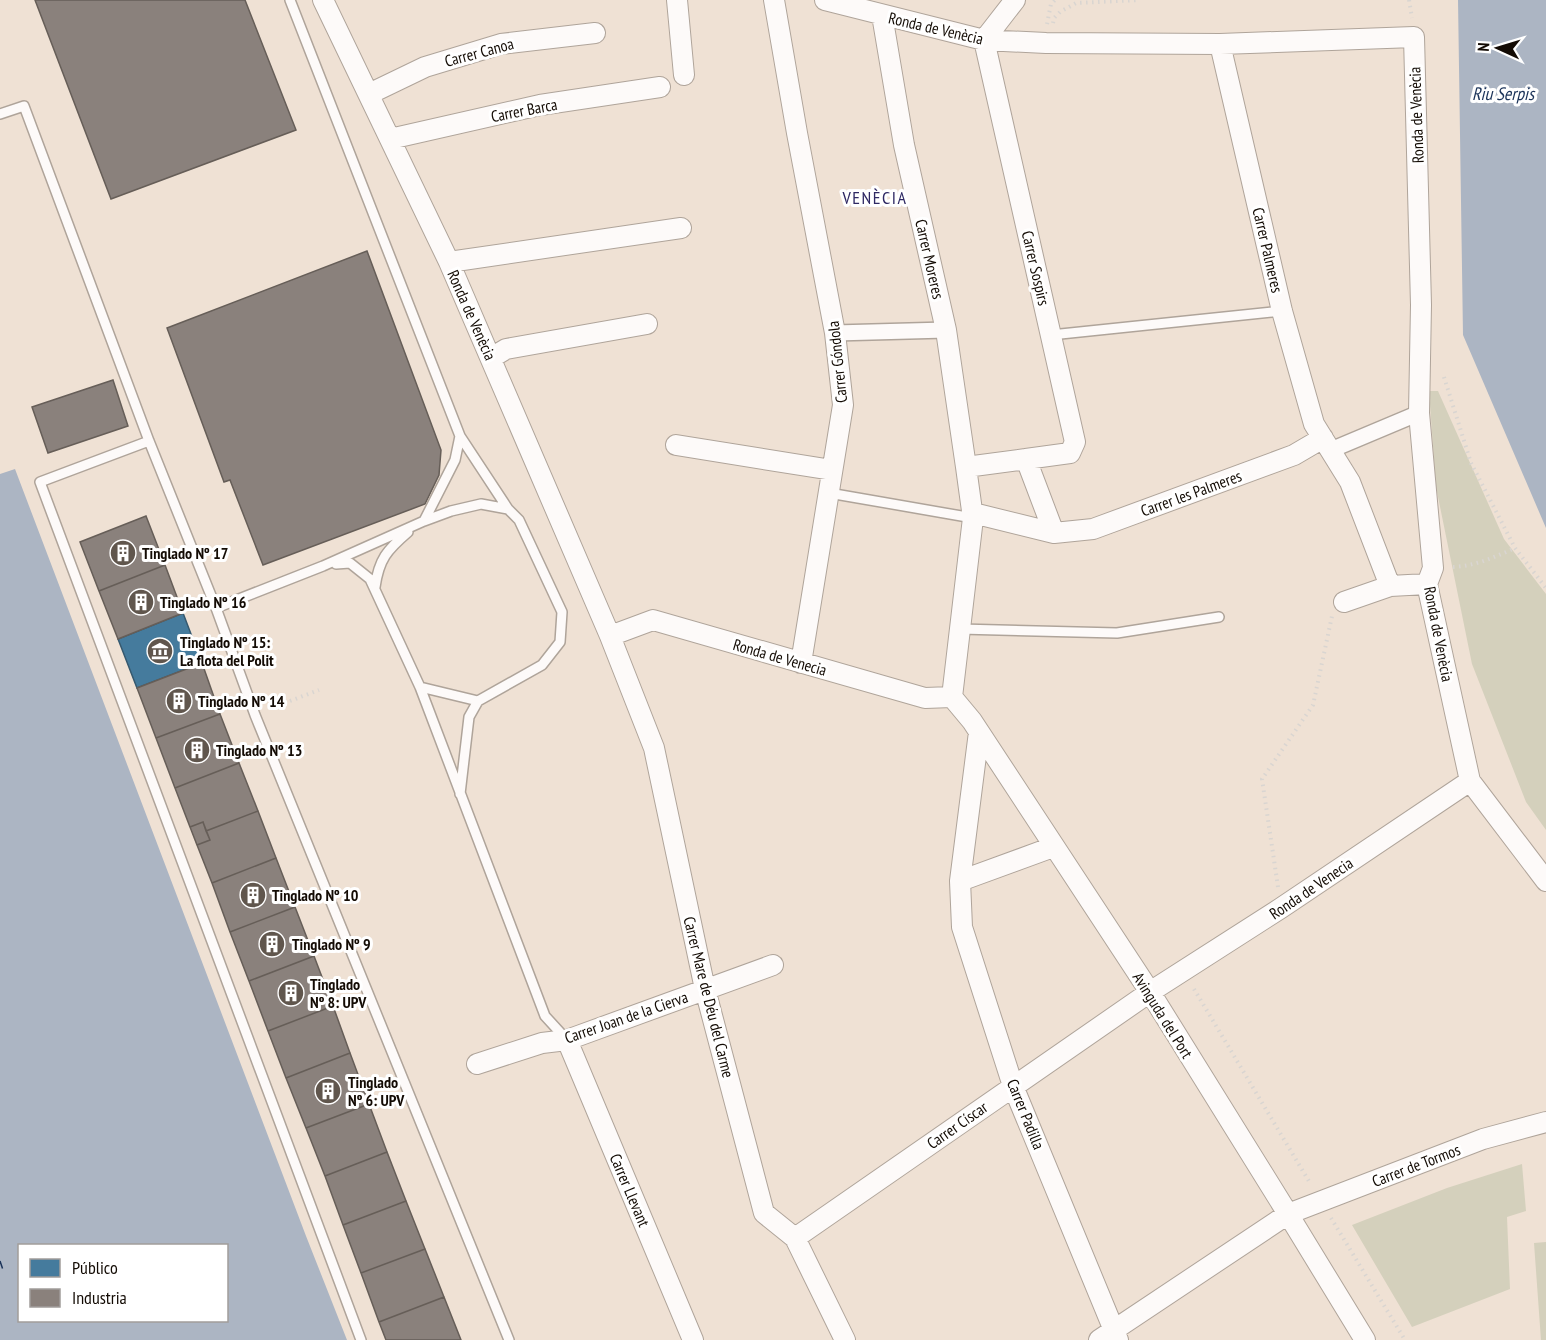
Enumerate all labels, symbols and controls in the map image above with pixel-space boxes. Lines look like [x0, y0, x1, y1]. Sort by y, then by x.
street label: Ronda de Venècia [887, 7, 985, 49]
north arrow [1468, 18, 1528, 78]
street label: Carrer Canoa [442, 33, 516, 71]
text: N [1473, 42, 1493, 52]
street label: Ronda de Venècia [1404, 66, 1428, 164]
water label: Riu Serpis [1472, 82, 1536, 105]
street label: Carrer Barca [489, 94, 559, 126]
district label: VENÈCIA [842, 186, 907, 209]
street label: Carrer Palmeres [1248, 205, 1288, 295]
street label: Carrer Moreres [911, 217, 949, 301]
street label: Carrer Sospirs [1018, 229, 1054, 307]
street label: Ronda de Venècia [443, 267, 501, 363]
street label: Carrer Góndola [823, 320, 851, 404]
street label: Carrer les Palmeres [1138, 465, 1244, 521]
building icon: Tinglado Nº 17 [108, 538, 138, 568]
place label: Tinglado Nº 17 [142, 543, 228, 563]
street label: Ronda de Venècia [1420, 585, 1458, 683]
building icon: Tinglado Nº 16 [126, 587, 156, 617]
place label: Tinglado Nº 16 [160, 592, 247, 612]
place label: Tinglado Nº 15: La flota del Polit [180, 632, 274, 670]
street label: Ronda de Venecia [731, 634, 829, 680]
museum icon: Tinglado Nº 15: La flota del Polit [145, 636, 175, 666]
building icon: Tinglado Nº 14 [164, 686, 194, 716]
place label: Tinglado Nº 14 [198, 691, 285, 711]
building icon: Tinglado Nº 13 [182, 735, 212, 765]
place label: Tinglado Nº 13 [216, 740, 302, 760]
street label: Ronda de Venecia [1265, 853, 1357, 923]
building icon: Tinglado Nº 10 [238, 880, 268, 910]
place label: Tinglado Nº 10 [272, 885, 359, 905]
street label: Carrer Mare de Déu del Carme [679, 914, 739, 1080]
building icon: Tinglado Nº 9 [257, 929, 287, 959]
place label: Tinglado Nº 9 [292, 934, 371, 954]
street label: Avinguda del Port [1129, 968, 1198, 1062]
place label: Tinglado Nº 8: UPV [310, 974, 367, 1012]
building icon: Tinglado Nº 8: UPV [276, 978, 306, 1008]
street label: Carrer Joan de la Cierva [562, 987, 690, 1047]
place label: Tinglado Nº 6: UPV [348, 1072, 405, 1110]
building icon: Tinglado Nº 6: UPV [313, 1076, 343, 1106]
street label: Carrer Padilla [1003, 1076, 1049, 1152]
street label: Carrer Císcar [923, 1097, 992, 1153]
street label: Carrer de Tormos [1369, 1139, 1463, 1191]
street label: Carrer Llevant [606, 1150, 655, 1230]
legend [18, 1244, 228, 1322]
text: Público [72, 1256, 118, 1279]
text: Industria [72, 1286, 127, 1309]

